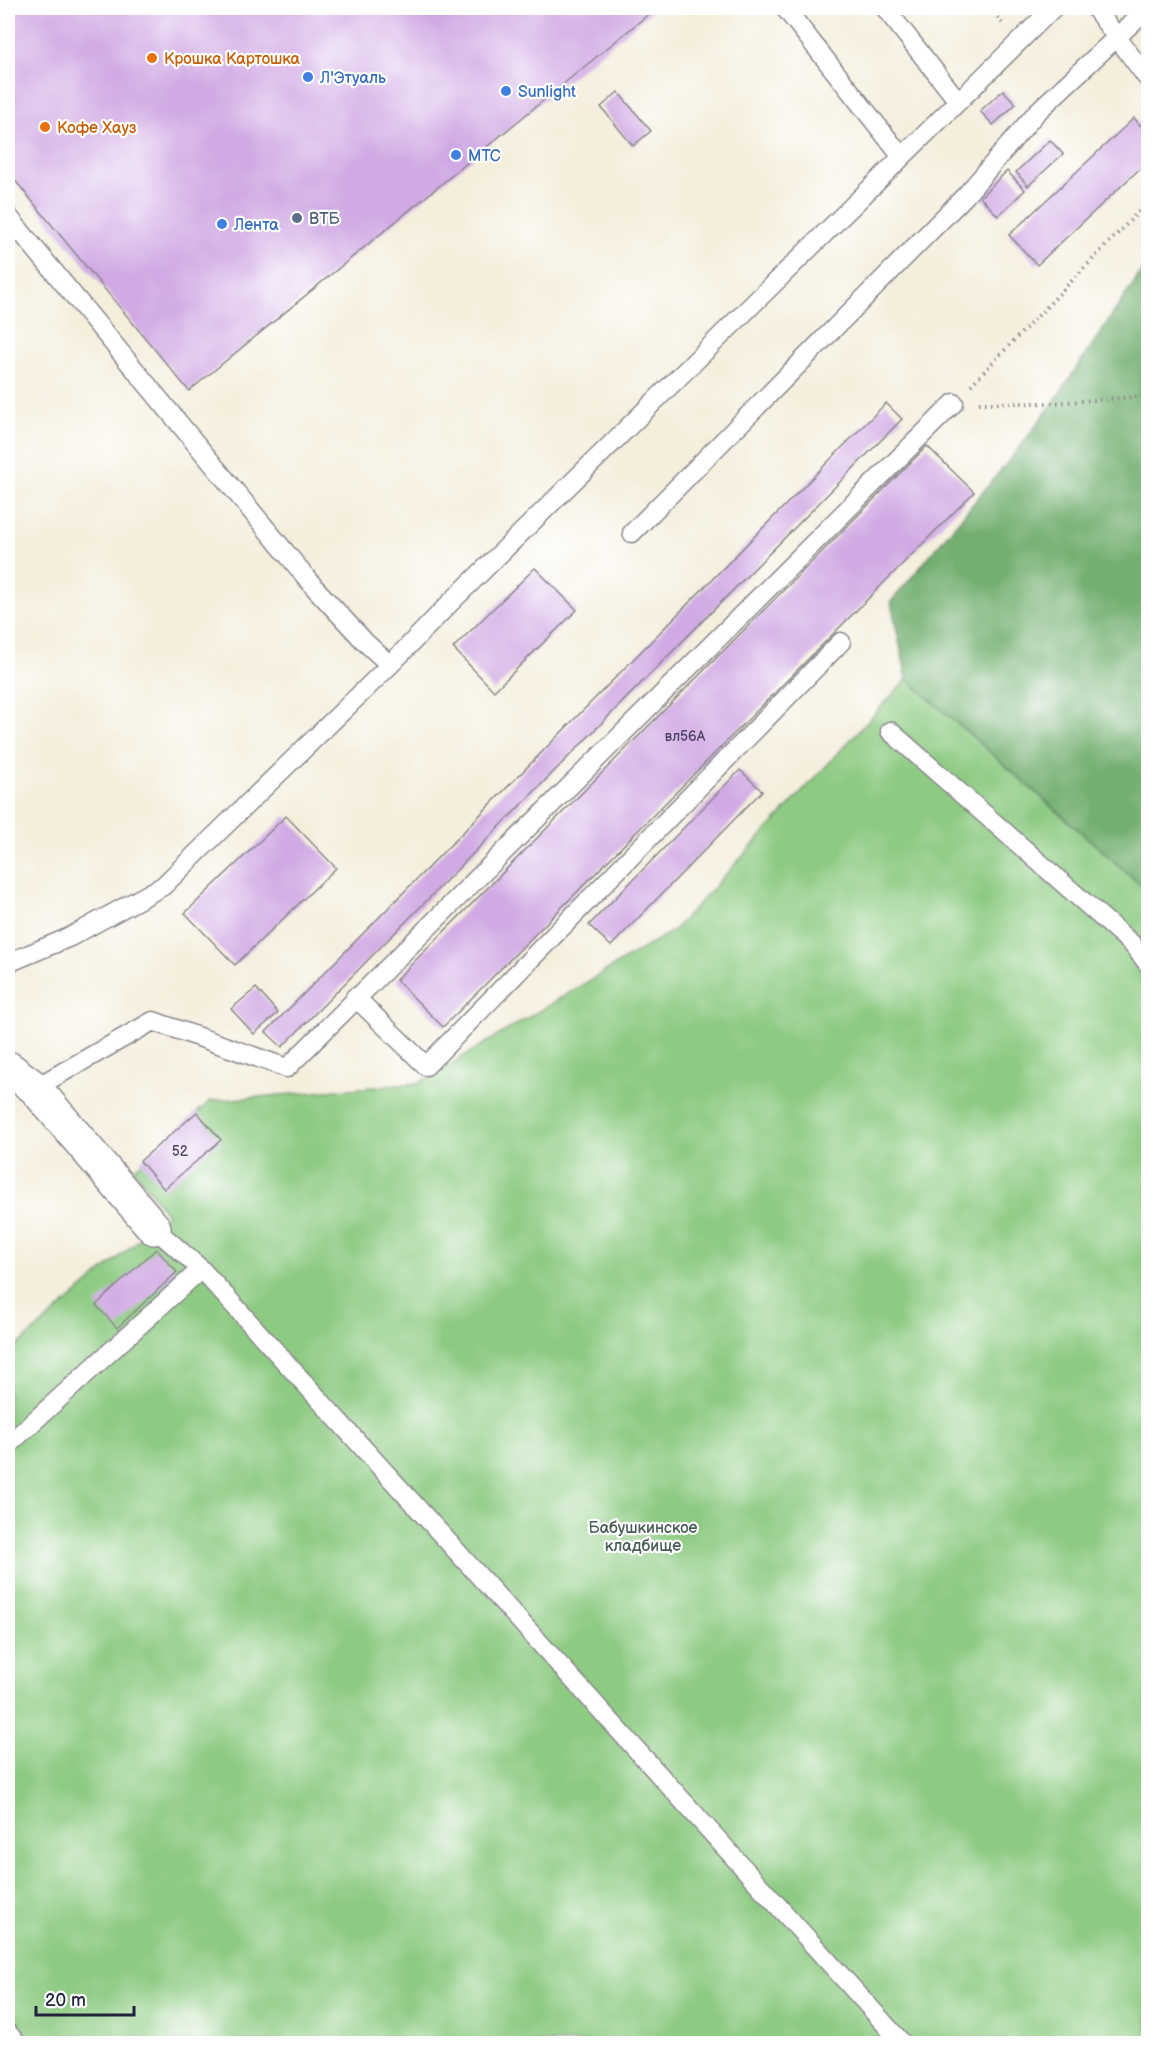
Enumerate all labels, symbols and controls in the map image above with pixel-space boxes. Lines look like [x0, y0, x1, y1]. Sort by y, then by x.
place label: Крошка Картошка [164, 50, 301, 69]
marker: Крошка Картошка [145, 51, 159, 65]
place label: Л'Этуаль [319, 69, 386, 88]
marker: Л'Этуаль [301, 70, 315, 84]
place label: Sunlight [518, 83, 576, 102]
marker: Sunlight [499, 84, 513, 98]
place label: Кофе Хауз [57, 119, 137, 138]
marker: Кофе Хауз [38, 120, 52, 134]
place label: МТС [468, 147, 501, 166]
marker: МТС [449, 148, 463, 162]
place label: ВТБ [309, 210, 340, 229]
marker: ВТБ [290, 211, 304, 225]
place label: Лента [233, 216, 279, 235]
marker: Лента [215, 217, 229, 231]
house number: вл56А [665, 728, 706, 745]
house number: 52 [172, 1143, 189, 1160]
park label: Бабушкинское кладбище [589, 1519, 698, 1556]
scale bar [36, 1979, 134, 2017]
text: 20 m [45, 1990, 86, 2011]

